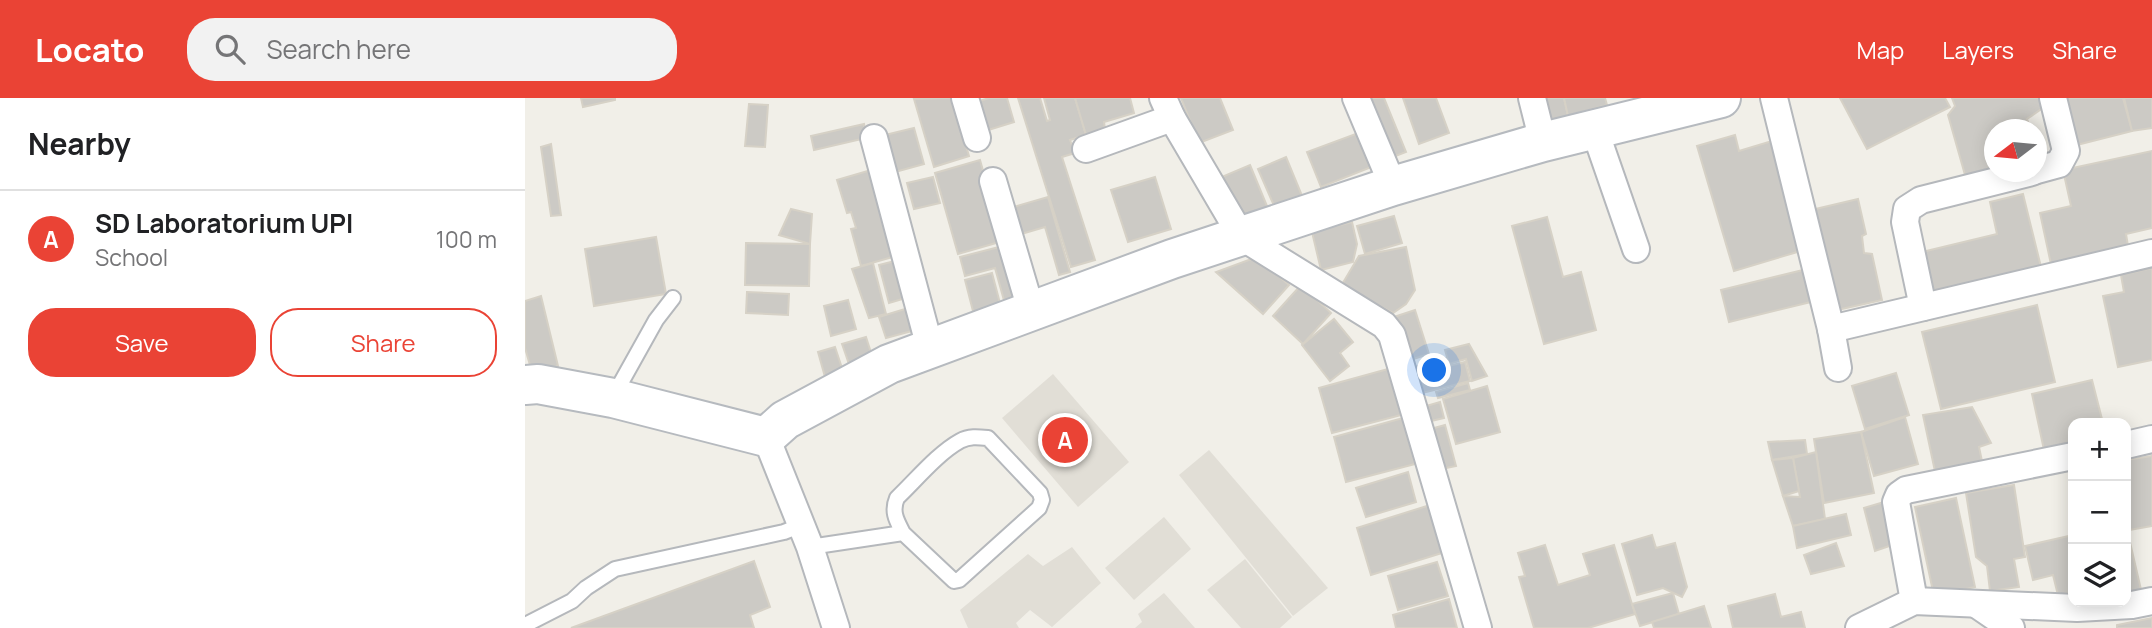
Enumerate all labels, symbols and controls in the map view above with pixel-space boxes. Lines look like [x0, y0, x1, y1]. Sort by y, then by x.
search box [187, 18, 677, 81]
text: Locato [35, 27, 145, 72]
icon: search [211, 30, 249, 68]
text: Search here [267, 31, 411, 67]
text: Map [1857, 33, 1904, 66]
text: Layers [1942, 33, 2014, 66]
text: Share [2052, 33, 2117, 66]
north arrow [1984, 119, 2047, 182]
text: Nearby [28, 123, 131, 164]
text: SD Laboratorium UPI [95, 205, 353, 241]
text: A [43, 223, 59, 255]
text: 100 m [436, 223, 497, 255]
text: School [95, 241, 168, 273]
button: Save [28, 308, 256, 377]
button: Share [270, 308, 497, 377]
your location [1417, 353, 1451, 387]
pin: A [1042, 414, 1088, 466]
map controls [2068, 418, 2131, 607]
button: + [2068, 418, 2131, 481]
button: − [2068, 481, 2131, 544]
button: layers [2068, 544, 2131, 607]

